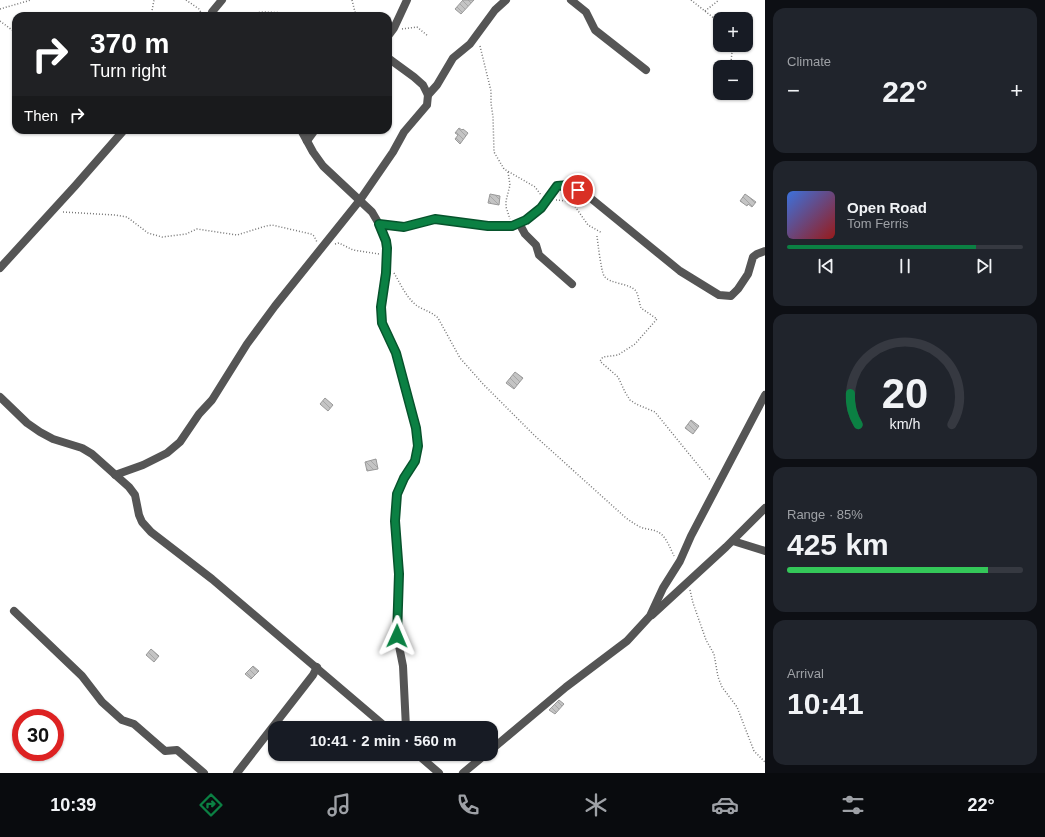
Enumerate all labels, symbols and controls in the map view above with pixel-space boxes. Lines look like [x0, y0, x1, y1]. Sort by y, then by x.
map controls [713, 12, 753, 100]
button: + [713, 12, 753, 52]
icon: right [24, 28, 76, 80]
text: 370 m [90, 28, 169, 59]
text: Climate [787, 54, 831, 69]
button: − [713, 60, 753, 100]
text: Turn right [90, 61, 166, 81]
text: 22° [882, 75, 928, 108]
text: − [787, 78, 800, 103]
text: + [1010, 78, 1023, 103]
icon: right [66, 104, 88, 126]
text: Then [24, 107, 58, 124]
pin [561, 173, 595, 207]
icon: arrive [567, 179, 589, 201]
text: Open Road [847, 199, 927, 216]
text: Tom Ferris [847, 216, 908, 231]
icon: previous [815, 255, 837, 277]
icon: pause [894, 255, 916, 277]
icon: next [973, 255, 995, 277]
text: 20 [882, 369, 928, 416]
text: km/h [890, 415, 921, 431]
text: Range · 85% [787, 507, 863, 522]
text: 425 km [787, 528, 889, 561]
position arrow [376, 615, 418, 657]
text: Arrival [787, 666, 824, 681]
text: 10:41 [787, 687, 864, 720]
speed limit sign: 30 [12, 709, 64, 761]
text: 10:41 · 2 min · 560 m [310, 732, 456, 749]
icon: directions [197, 791, 225, 819]
icon: music [325, 791, 353, 819]
icon: phone [454, 791, 482, 819]
icon: climate [582, 791, 610, 819]
icon: car [711, 791, 739, 819]
icon: filters [839, 791, 867, 819]
text: 10:39 [50, 795, 96, 815]
text: 22° [967, 795, 995, 815]

